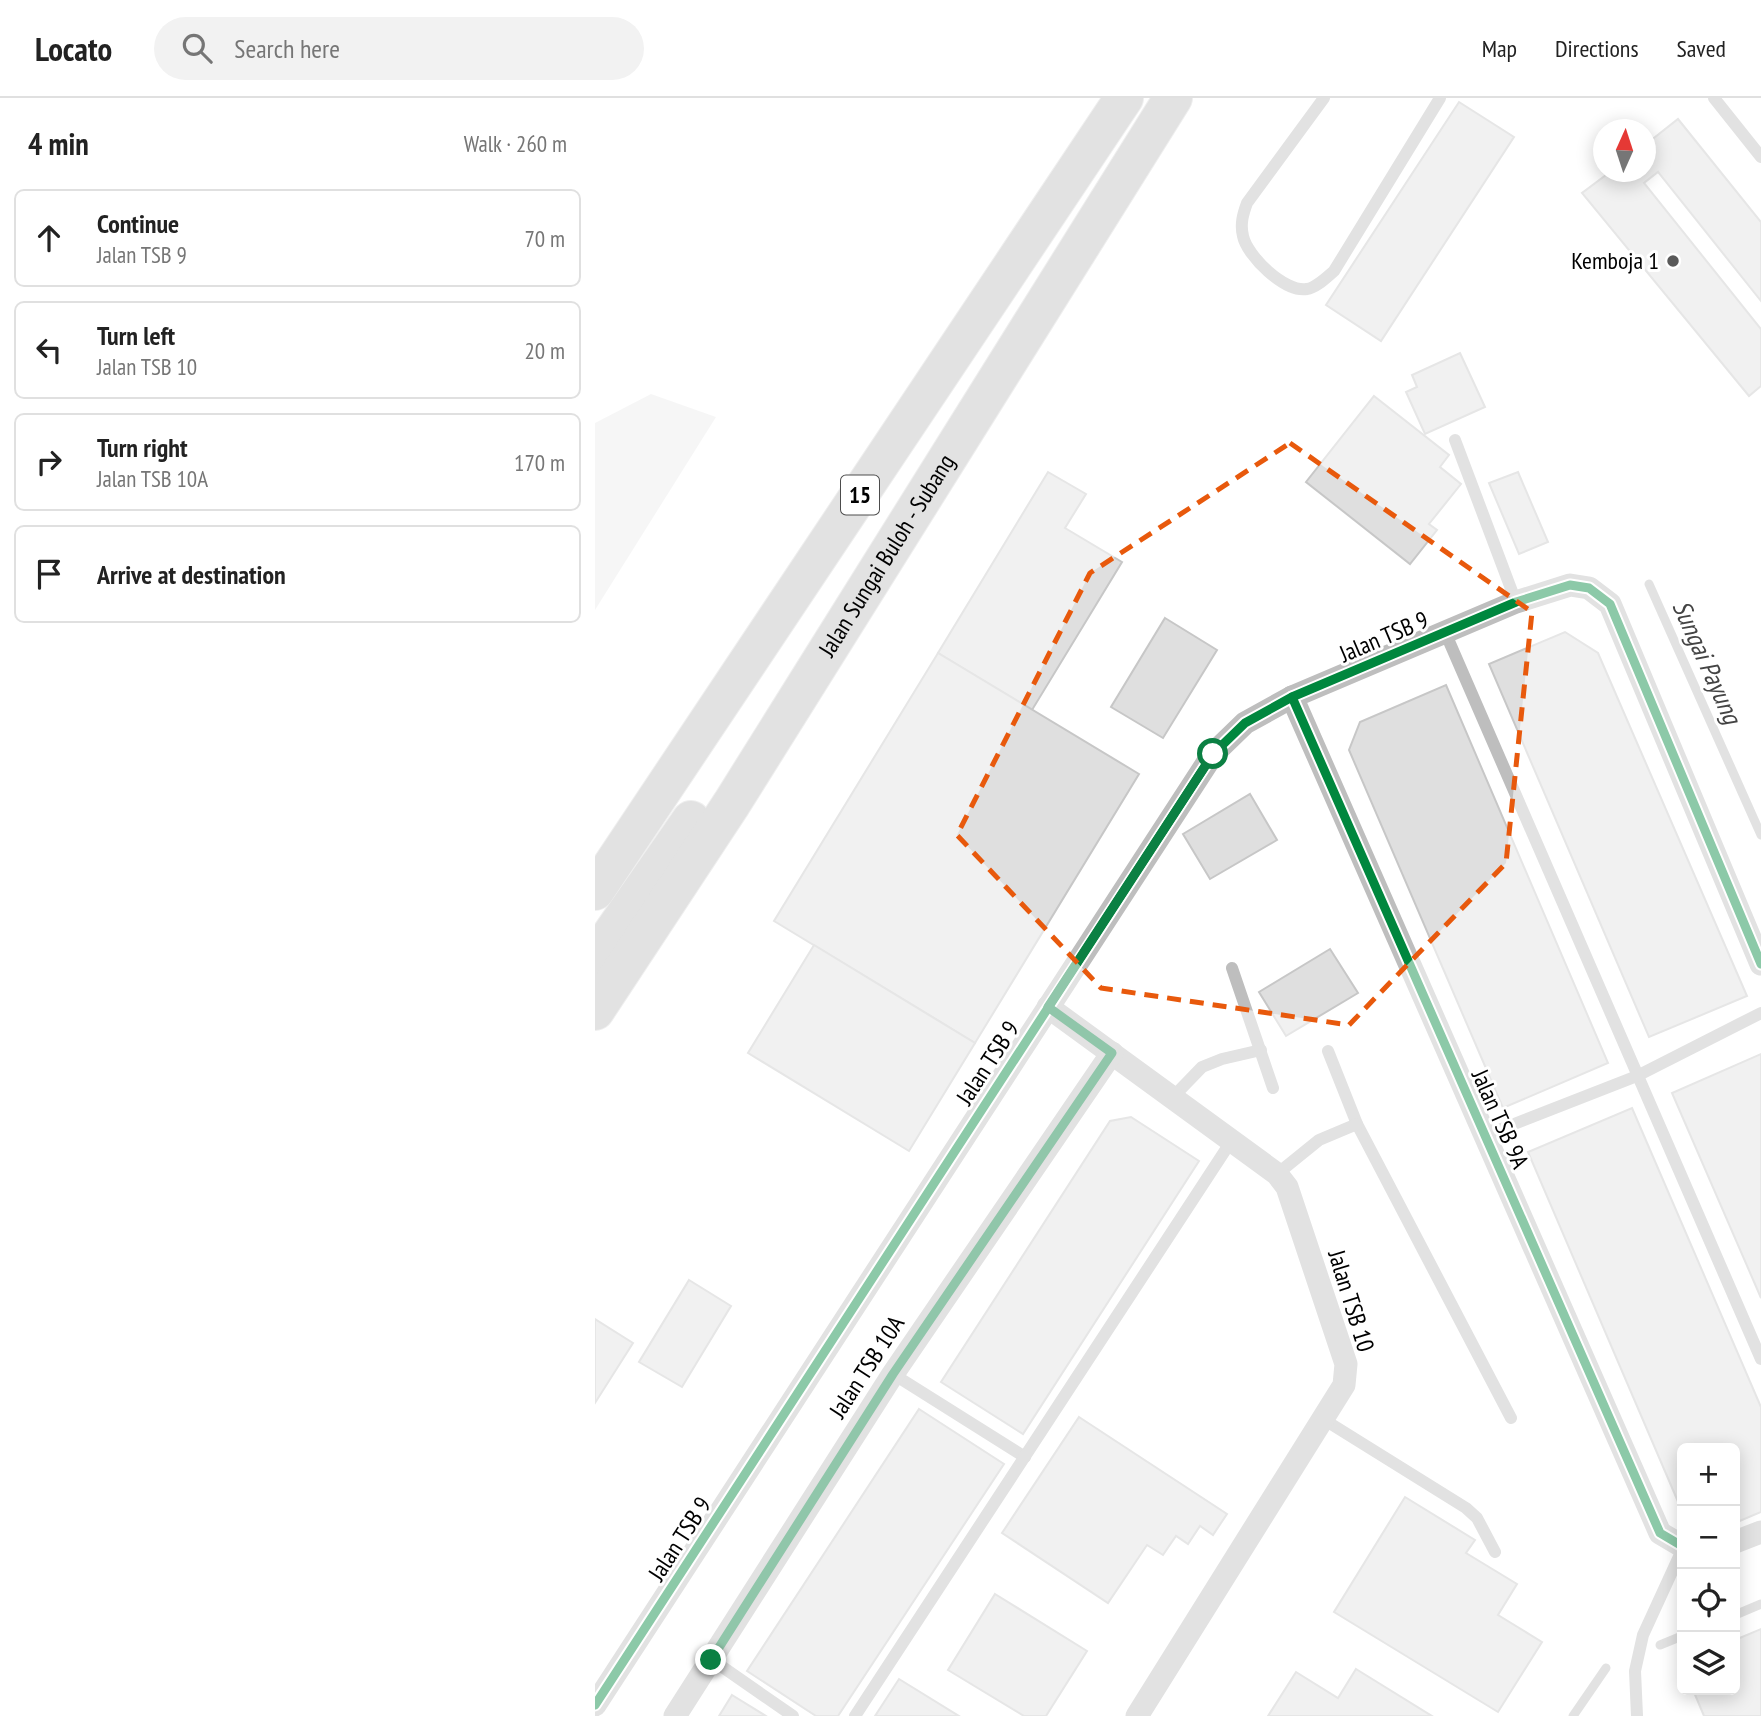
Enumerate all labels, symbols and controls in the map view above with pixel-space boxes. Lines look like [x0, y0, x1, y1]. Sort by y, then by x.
search box [154, 17, 644, 80]
text: Locato [35, 27, 112, 70]
icon: search [178, 29, 216, 67]
text: Search here [234, 32, 340, 65]
text: Map [1482, 33, 1517, 64]
text: Directions [1555, 33, 1639, 64]
text: Saved [1677, 33, 1726, 64]
north arrow [1593, 119, 1656, 182]
text: 4 min [28, 124, 89, 163]
text: Walk · 260 m [464, 129, 567, 158]
text: Continue [97, 207, 179, 240]
icon: ahead [30, 219, 68, 257]
text: 70 m [524, 224, 565, 253]
text: Jalan TSB 9 [97, 240, 187, 269]
place label: Kemboja 1 [1571, 245, 1659, 276]
marker: Kemboja 1 [1665, 253, 1681, 269]
text: Turn left [97, 319, 175, 352]
icon: left [30, 331, 68, 369]
text: 20 m [524, 336, 565, 365]
text: Jalan TSB 10 [97, 352, 197, 381]
text: Turn right [97, 431, 188, 464]
icon: right [30, 443, 68, 481]
text: 170 m [514, 448, 565, 477]
street label: Jalan Sungai Buloh - Subang [811, 448, 961, 663]
text: Jalan TSB 10A [97, 464, 208, 493]
road number: 15 [841, 476, 879, 514]
icon: arrive [30, 555, 68, 593]
text: Arrive at destination [97, 558, 286, 591]
water label: Sungai Payung [1666, 595, 1750, 730]
street label: Jalan TSB 9 [1334, 604, 1433, 670]
route start [1197, 738, 1228, 769]
street label: Jalan TSB 9 [948, 1015, 1026, 1111]
street label: Jalan TSB 9A [1465, 1064, 1536, 1174]
street label: Jalan TSB 10 [1321, 1245, 1382, 1355]
street label: Jalan TSB 10A [821, 1309, 911, 1425]
map controls [1677, 1443, 1740, 1695]
button: + [1677, 1443, 1740, 1506]
street label: Jalan TSB 9 [640, 1491, 718, 1587]
button: − [1677, 1506, 1740, 1569]
button: locate [1677, 1569, 1740, 1632]
button: layers [1677, 1632, 1740, 1695]
route end [695, 1644, 726, 1675]

